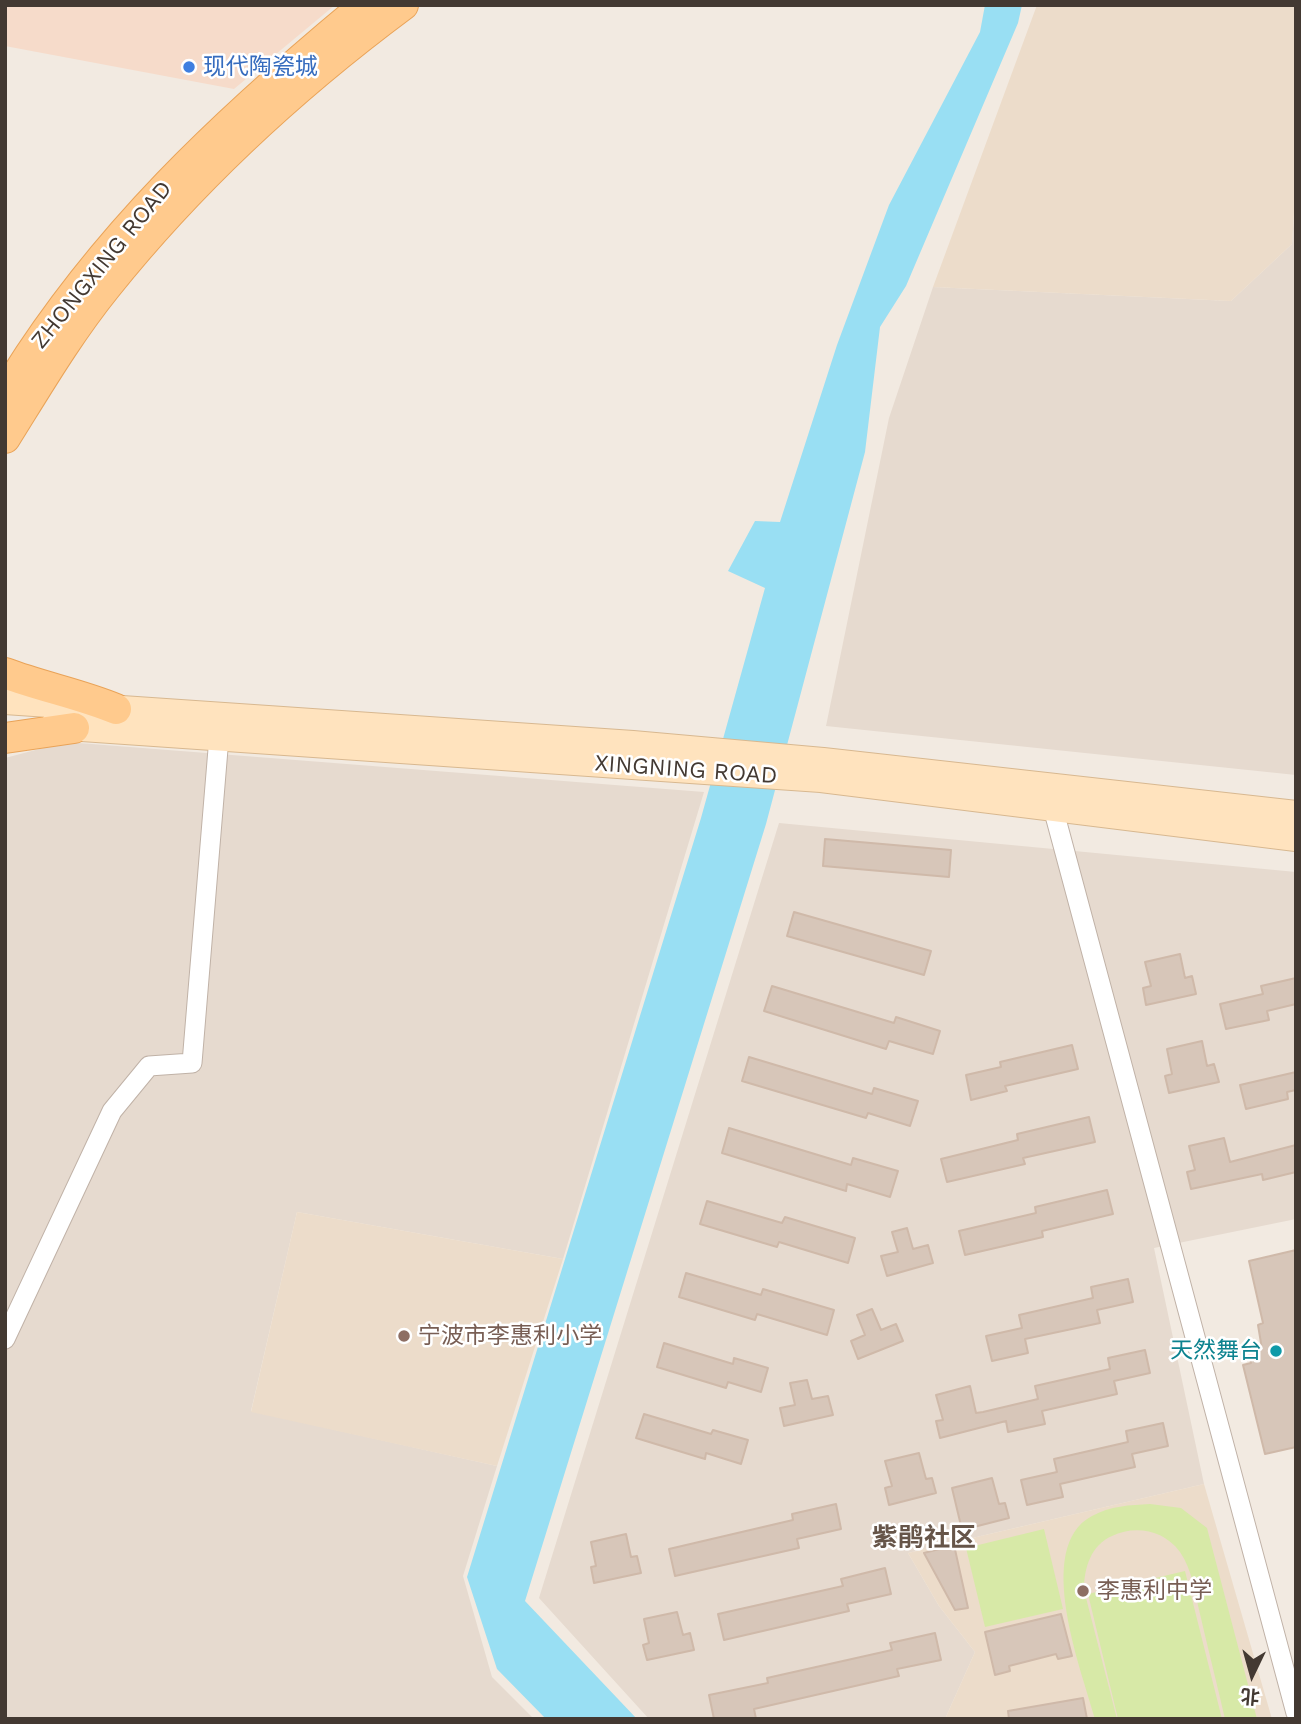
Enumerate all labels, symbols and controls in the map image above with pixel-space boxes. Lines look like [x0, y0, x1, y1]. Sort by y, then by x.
place label: 现代陶瓷城 [203, 53, 318, 81]
marker: 现代陶瓷城 [181, 59, 197, 75]
street label: ZHONGXING ROAD [26, 176, 178, 354]
street label: XINGNING ROAD [594, 750, 778, 790]
place label: 宁波市李惠利小学 [418, 1322, 602, 1350]
marker: 宁波市李惠利小学 [396, 1328, 412, 1344]
place label: 天然舞台 [1170, 1337, 1262, 1365]
marker: 天然舞台 [1268, 1343, 1284, 1359]
district label: 紫鹃社区 [872, 1522, 976, 1554]
place label: 李惠利中学 [1097, 1577, 1212, 1605]
marker: 李惠利中学 [1075, 1583, 1091, 1599]
north arrow [1217, 1640, 1287, 1710]
text: 北 [1240, 1684, 1261, 1709]

